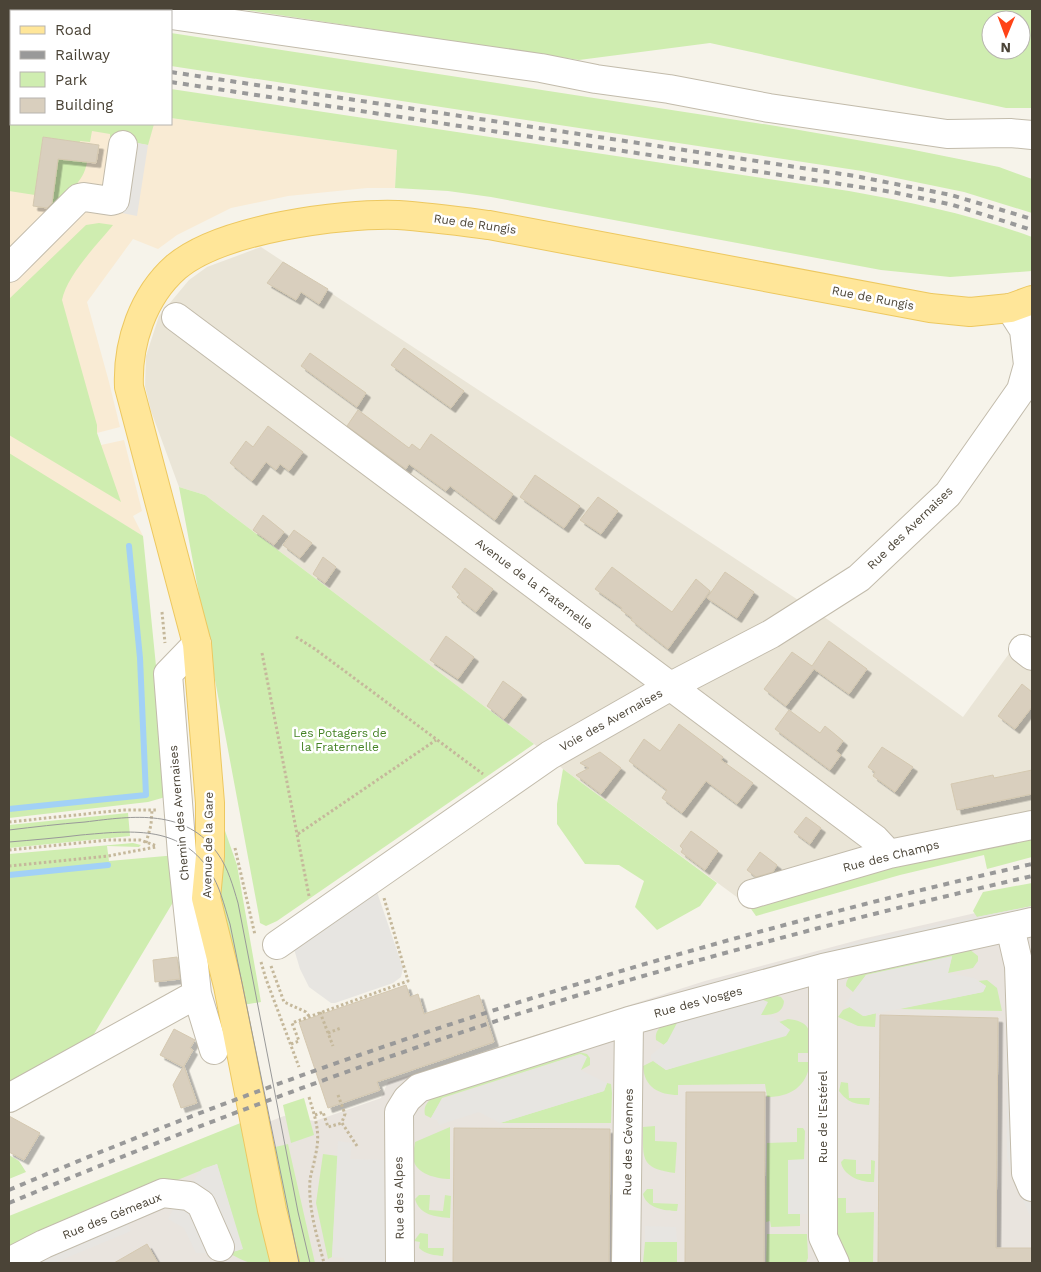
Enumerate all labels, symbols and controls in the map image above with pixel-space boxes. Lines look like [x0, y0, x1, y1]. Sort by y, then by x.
legend [10, 10, 172, 125]
north arrow [981, 10, 1031, 60]
text: Road [55, 21, 92, 39]
text: N [1000, 40, 1011, 56]
text: Railway [55, 46, 110, 64]
text: Park [55, 71, 88, 89]
text: Building [55, 96, 113, 114]
street label: Rue de Rungis [433, 211, 517, 237]
street label: Rue de Rungis [831, 283, 915, 313]
street label: Rue des Avernaises [864, 484, 956, 572]
street label: Avenue de la Fraternelle [473, 535, 595, 633]
street label: Voie des Avernaises [557, 686, 665, 754]
park label: Les Potagers de la Fraternelle [293, 726, 387, 754]
street label: Chemin des Avernaises [166, 745, 192, 881]
street label: Avenue de la Gare [200, 792, 216, 898]
street label: Rue des Champs [841, 837, 941, 875]
street label: Rue des Vosges [652, 983, 744, 1021]
street label: Rue de l'Estérel [816, 1071, 830, 1163]
street label: Rue des Cévennes [620, 1088, 636, 1196]
street label: Rue des Alpes [391, 1156, 407, 1240]
street label: Rue des Gémeaux [60, 1190, 164, 1242]

